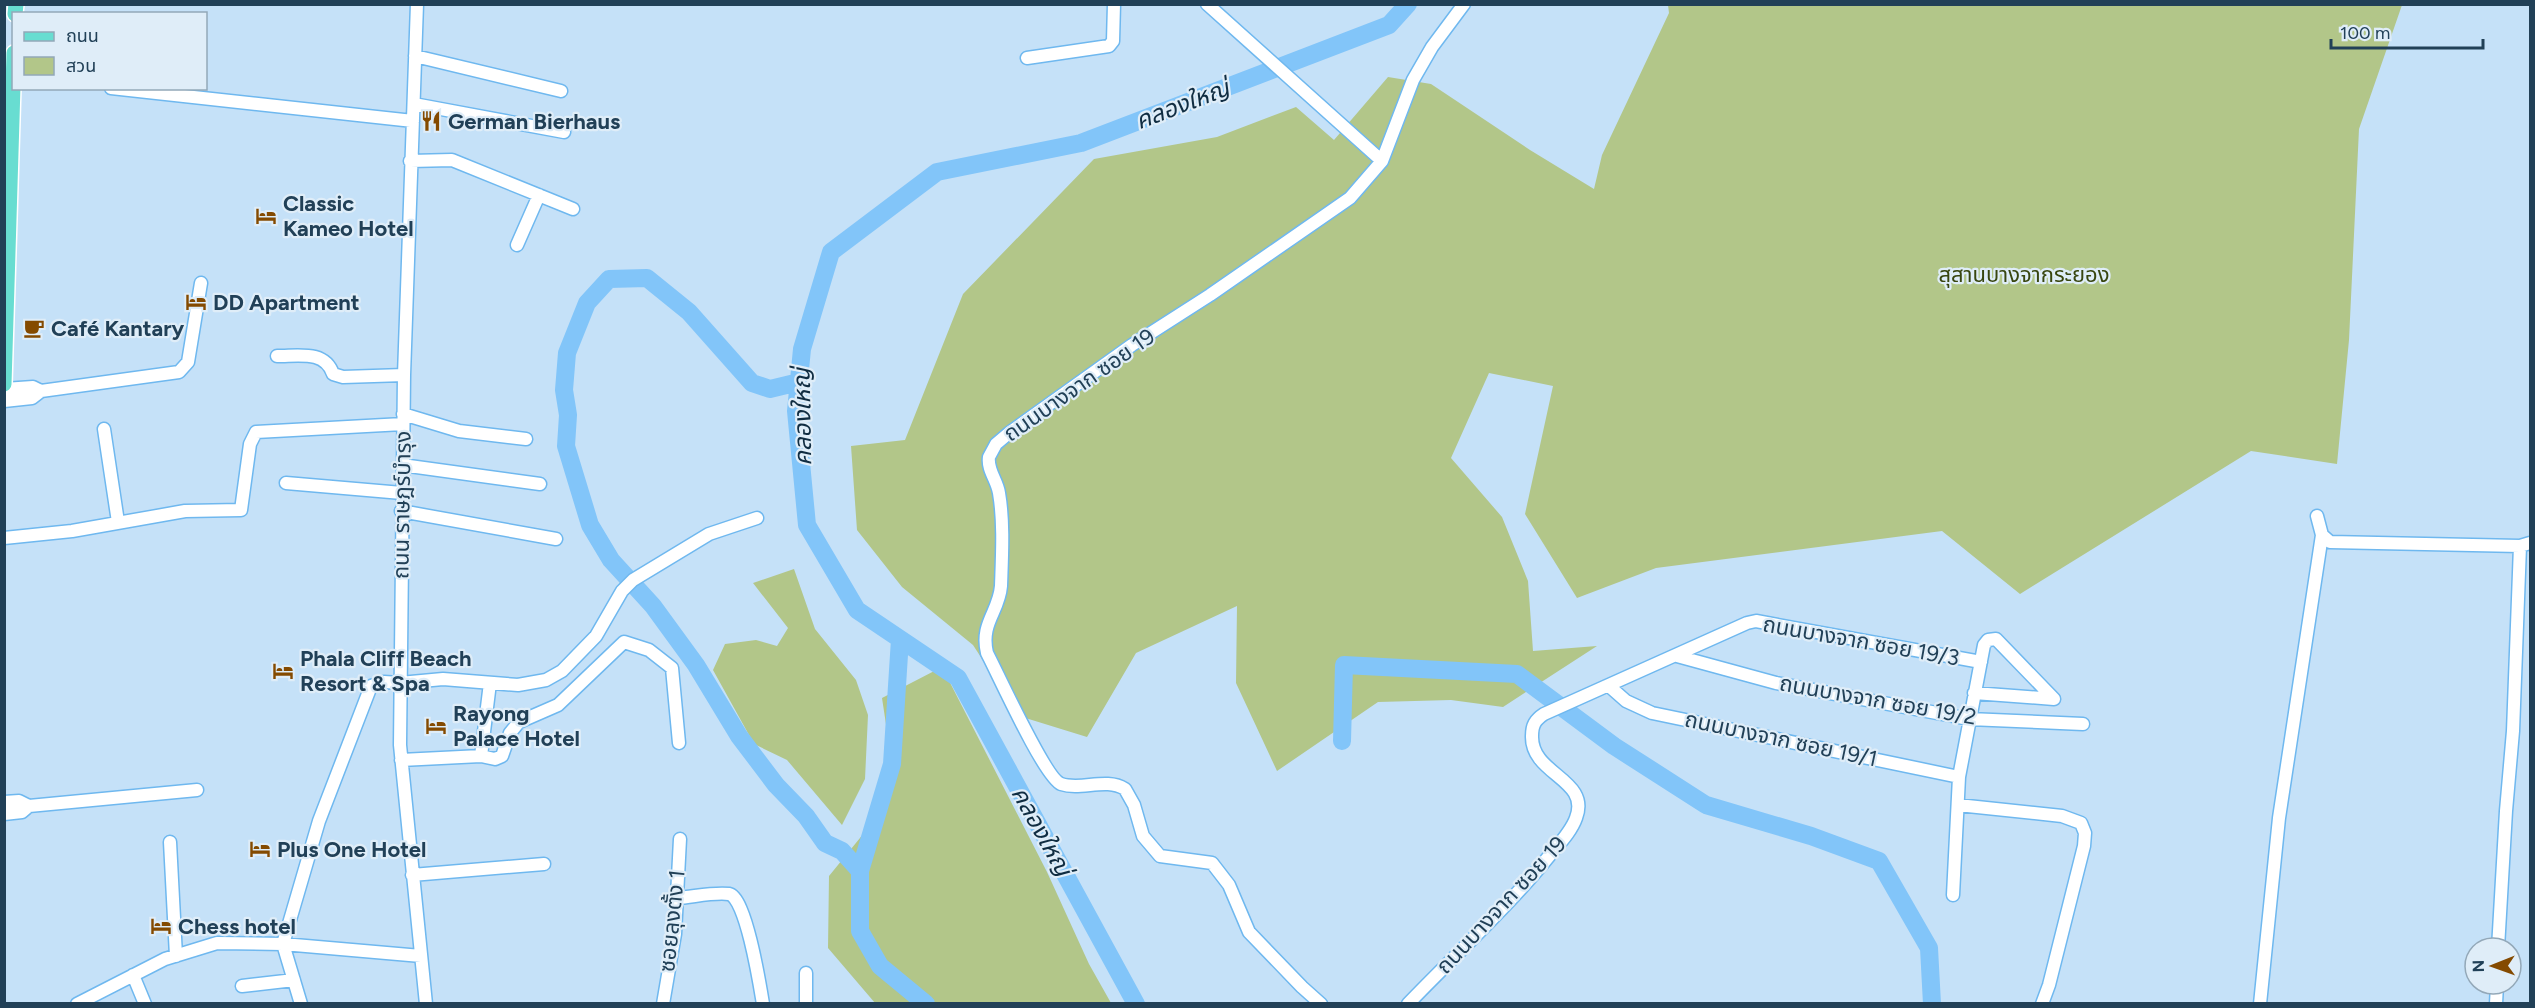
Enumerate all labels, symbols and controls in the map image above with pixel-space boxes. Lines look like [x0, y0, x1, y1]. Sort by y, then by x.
legend [12, 12, 207, 90]
scale bar [2331, 12, 2482, 50]
text: 100 m [2340, 22, 2390, 44]
text: ถนน [66, 25, 99, 47]
text: สวน [66, 55, 96, 77]
water label: คลองใหญ่ [1131, 72, 1236, 135]
place label: German Bierhaus [448, 108, 620, 135]
restaurant icon: German Bierhaus [419, 109, 443, 133]
place label: Classic Kameo Hotel [283, 190, 414, 242]
hotel icon: Classic Kameo Hotel [254, 204, 278, 228]
park label: สุสานบางจากระยอง [1938, 261, 2110, 288]
place label: DD Apartment [213, 289, 360, 316]
hotel icon: DD Apartment [184, 290, 208, 314]
place label: Café Kantary [51, 315, 184, 342]
cafe icon: Café Kantary [22, 316, 46, 340]
street label: ถนนบางจาก ซอย 19 [998, 323, 1160, 447]
water label: คลองใหญ่ [787, 365, 817, 466]
street label: ถนน ราษฎร์บำรุง [387, 431, 417, 579]
street label: ถนนบางจาก ซอย 19/3 [1761, 610, 1961, 672]
place label: Phala Cliff Beach Resort & Spa [300, 645, 472, 697]
hotel icon: Phala Cliff Beach Resort & Spa [271, 659, 295, 683]
street label: ถนนบางจาก ซอย 19/2 [1778, 669, 1978, 731]
place label: Rayong Palace Hotel [453, 700, 580, 752]
street label: ถนนบางจาก ซอย 19/1 [1682, 705, 1880, 773]
hotel icon: Rayong Palace Hotel [424, 714, 448, 738]
water label: คลองใหญ่ [1006, 781, 1080, 883]
street label: ถนนบางจาก ซอย 19 [1430, 831, 1572, 979]
place label: Plus One Hotel [277, 836, 426, 863]
hotel icon: Plus One Hotel [248, 837, 272, 861]
street label: ซอยลุงตั้ง 1 [652, 868, 691, 973]
place label: Chess hotel [178, 913, 296, 940]
hotel icon: Chess hotel [149, 914, 173, 938]
north arrow [2463, 936, 2523, 996]
text: N [2469, 960, 2488, 973]

